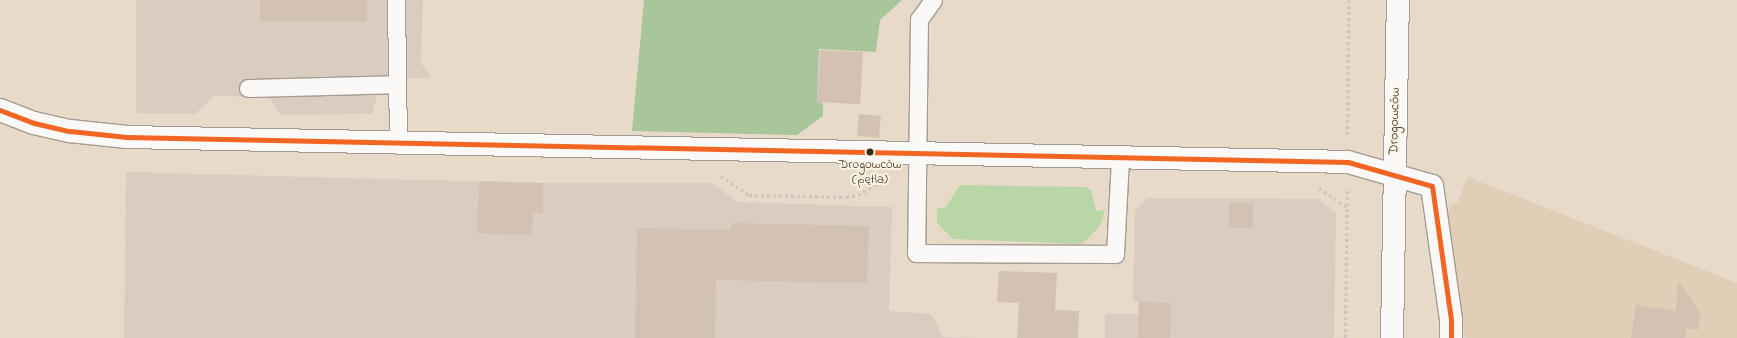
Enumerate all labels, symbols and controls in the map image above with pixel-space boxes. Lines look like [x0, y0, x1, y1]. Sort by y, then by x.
street label: Drogowców [1386, 87, 1404, 155]
marker: Drogowców (pętla) [865, 147, 875, 157]
place label: Drogowców (pętla) [839, 158, 901, 189]

